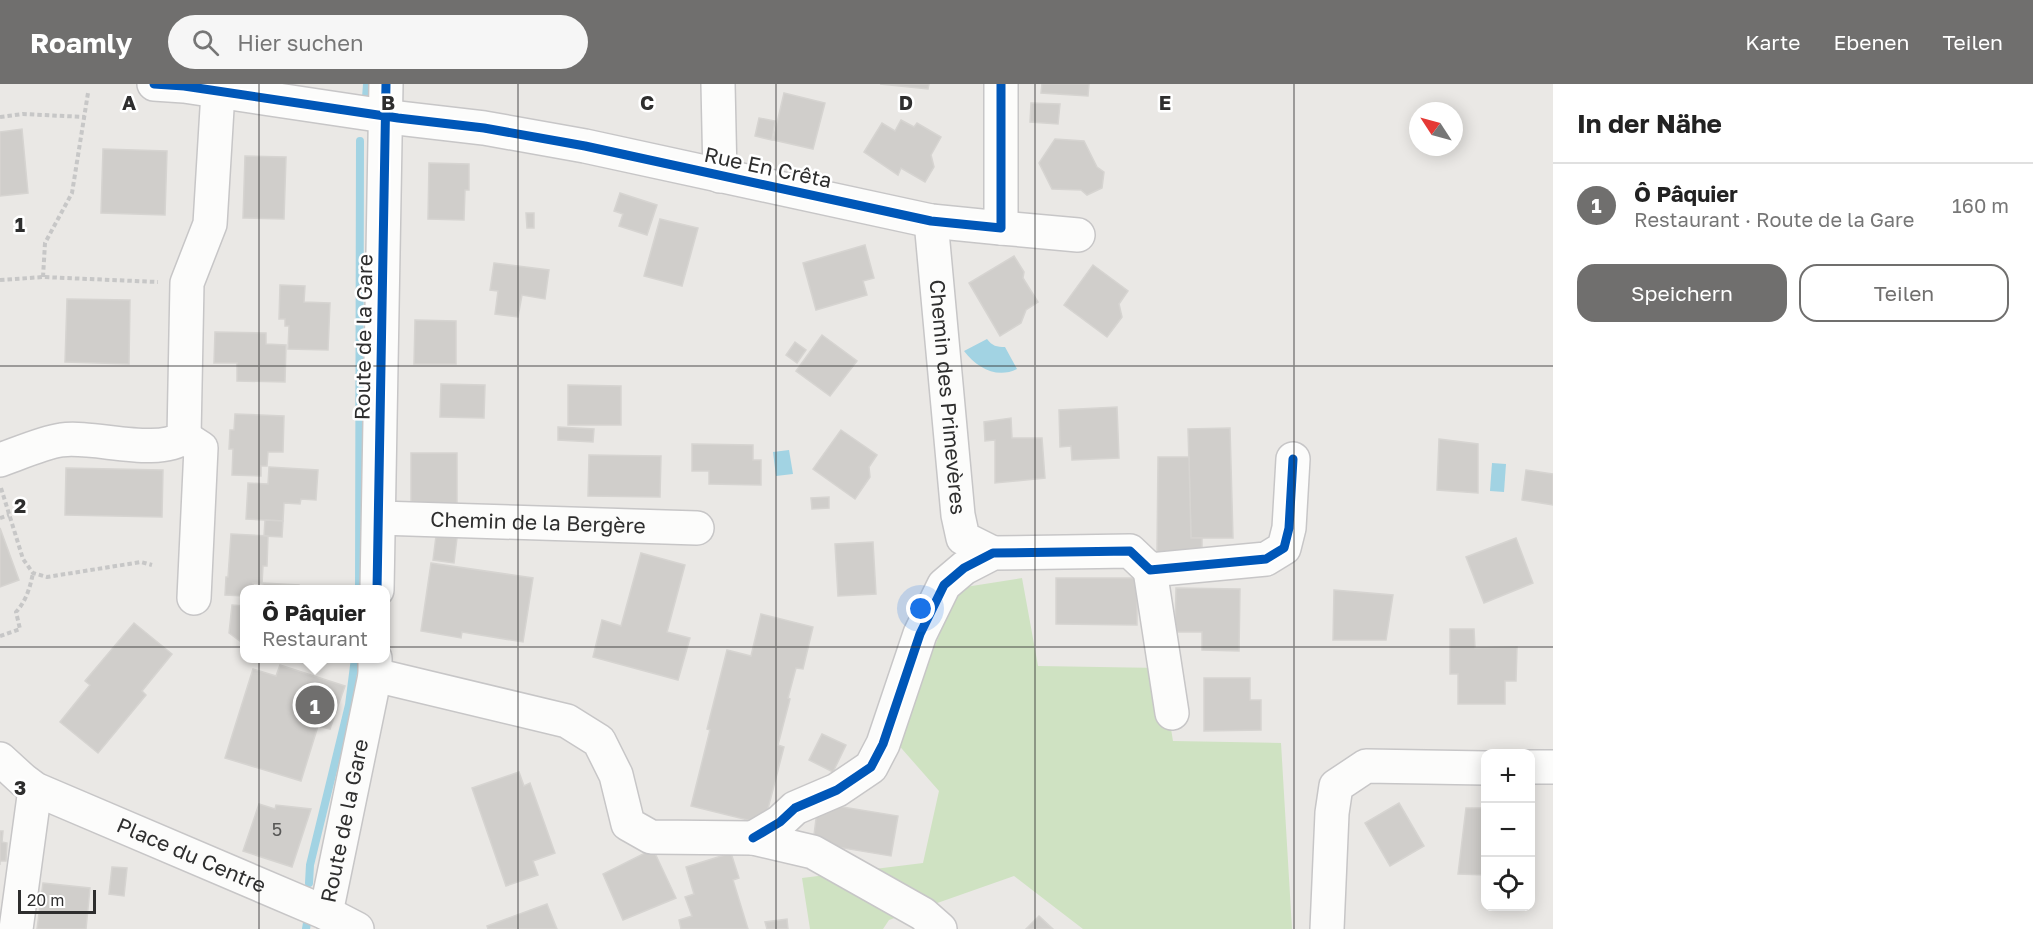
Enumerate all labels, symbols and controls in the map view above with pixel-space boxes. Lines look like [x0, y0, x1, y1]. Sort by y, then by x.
search box [168, 15, 588, 69]
text: Roamly [30, 26, 132, 59]
icon: search [189, 26, 222, 59]
text: Hier suchen [237, 29, 363, 56]
text: Karte [1745, 29, 1801, 55]
text: Ebenen [1834, 29, 1909, 55]
text: Teilen [1942, 29, 2003, 55]
text: A [122, 90, 136, 114]
text: B [381, 90, 395, 114]
text: C [640, 90, 654, 114]
text: D [899, 90, 913, 114]
text: E [1159, 90, 1171, 114]
north arrow [1409, 102, 1463, 156]
text: In der Nähe [1577, 108, 1722, 139]
street label: Rue En Crêta [702, 141, 834, 193]
text: Ô Pâquier [1634, 180, 1738, 207]
text: 1 [1591, 193, 1602, 217]
text: 160 m [1952, 193, 2009, 217]
text: Restaurant · Route de la Gare [1634, 207, 1914, 231]
text: 1 [15, 212, 25, 236]
street label: Route de la Gare [349, 254, 377, 420]
button: Speichern [1577, 264, 1787, 322]
button: Teilen [1799, 264, 2009, 322]
street label: Chemin des Primevères [924, 278, 972, 516]
text: 2 [14, 493, 26, 517]
street label: Chemin de la Bergère [430, 506, 646, 538]
popup [240, 585, 390, 663]
your location [906, 594, 935, 623]
text: Ô Pâquier [262, 599, 366, 626]
text: Restaurant [262, 626, 368, 650]
pin: 1 [296, 682, 334, 728]
street label: Route de la Gare [314, 737, 373, 905]
map controls [1481, 749, 1535, 911]
button: + [1481, 749, 1535, 803]
text: 3 [14, 775, 26, 799]
button: − [1481, 803, 1535, 857]
street label: Place du Centre [113, 811, 270, 898]
house number: 5 [272, 818, 282, 840]
button: locate [1481, 857, 1535, 911]
scale bar [18, 887, 96, 914]
text: 20 m [27, 890, 64, 910]

